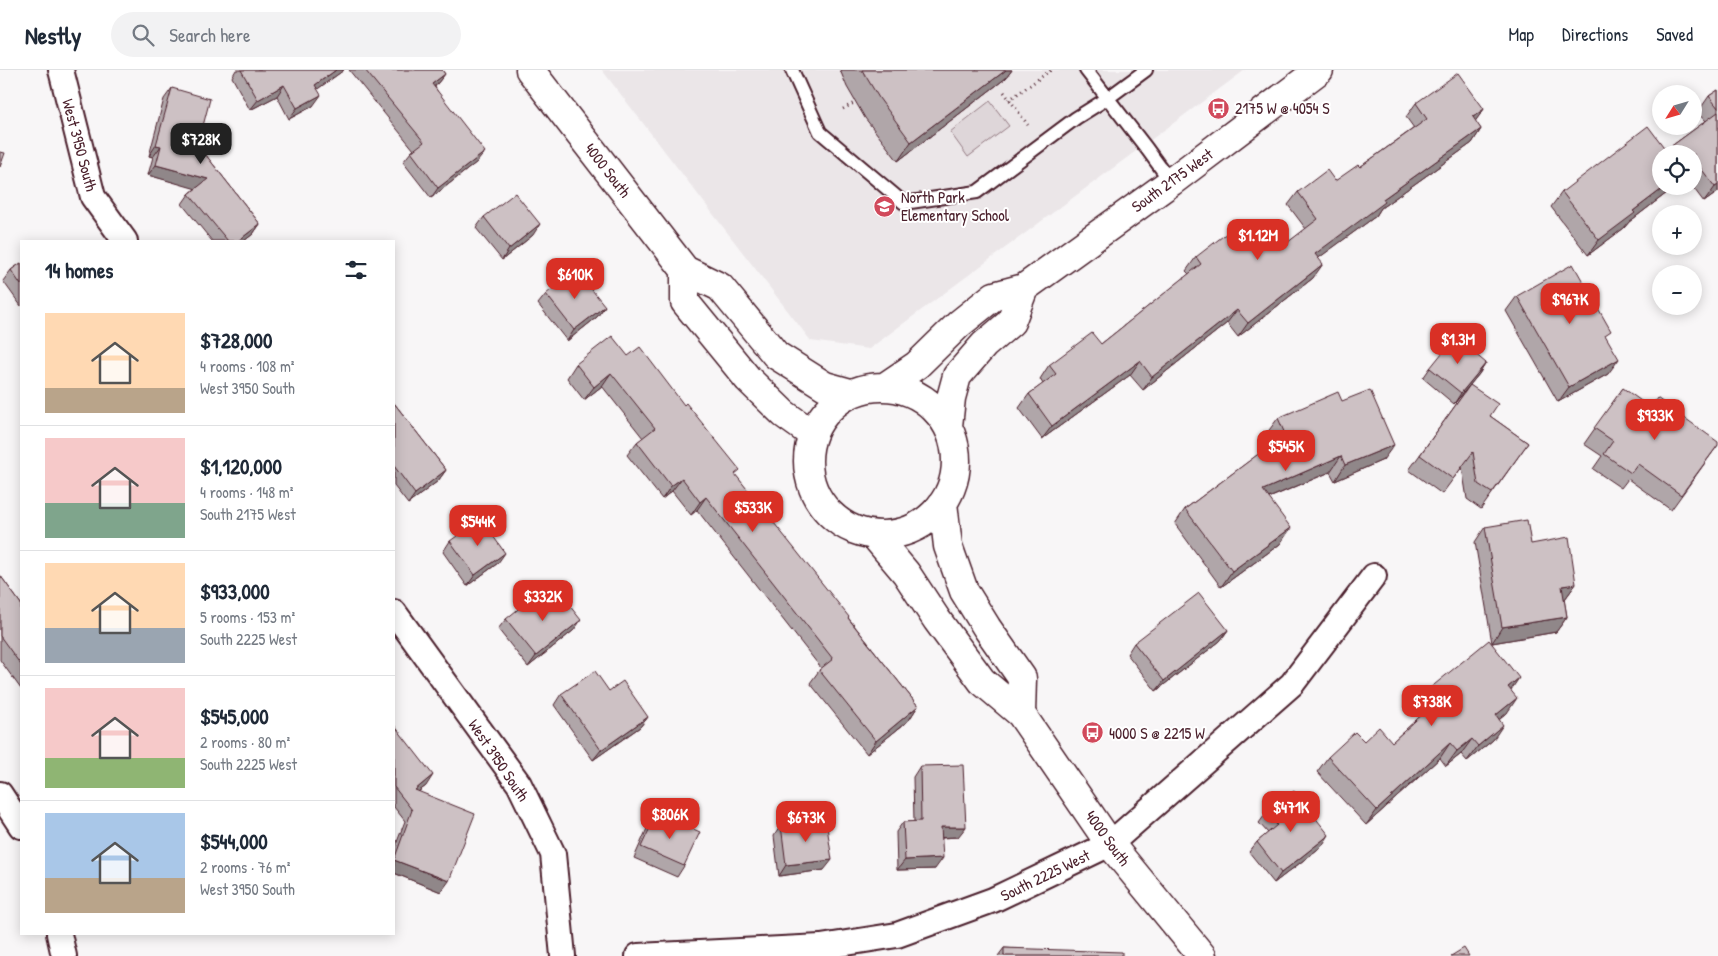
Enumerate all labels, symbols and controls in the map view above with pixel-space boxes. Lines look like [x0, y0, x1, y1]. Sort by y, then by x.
search box [111, 12, 461, 57]
text: Nestly [25, 19, 81, 51]
icon: search [129, 21, 157, 49]
text: Search here [169, 22, 251, 48]
text: Map [1509, 22, 1534, 47]
text: Directions [1562, 22, 1628, 47]
text: Saved [1656, 22, 1693, 47]
north arrow [1652, 85, 1702, 135]
map controls [1652, 85, 1702, 315]
street label: West 3950 South [57, 96, 103, 194]
bus stop icon: 2175 W @ 4054 S [1207, 96, 1231, 120]
place label: 2175 W @ 4054 S [1235, 97, 1330, 119]
pin: $728K [166, 122, 236, 165]
text: $728K [182, 128, 220, 150]
street label: 4000 South [580, 138, 636, 202]
street label: South 2175 West [1127, 143, 1218, 217]
button: locate [1652, 145, 1702, 195]
place label: North Park Elementary School [901, 186, 1010, 226]
school or university icon: North Park Elementary School [873, 194, 897, 218]
button: + [1652, 205, 1702, 255]
pin: $1.12M [1217, 218, 1299, 261]
text: $1.12M [1238, 224, 1278, 246]
text: 14 homes [45, 256, 113, 285]
icon: filters [342, 256, 370, 284]
pin: $610K [540, 258, 610, 300]
text: $610K [557, 263, 593, 285]
button: − [1652, 265, 1702, 315]
pin: $967K [1535, 282, 1605, 325]
text: $967K [1552, 288, 1588, 310]
pin: $1.3M [1423, 322, 1493, 365]
text: $728,000 [200, 326, 272, 355]
text: $1.3M [1441, 328, 1475, 350]
icon: home [85, 333, 145, 393]
text: 4 rooms · 108 m² [200, 355, 294, 377]
text: West 3950 South [200, 377, 295, 399]
pin: $933K [1620, 398, 1690, 441]
text: $933K [1637, 404, 1673, 426]
pin: $545K [1251, 430, 1321, 472]
text: $545K [1268, 435, 1304, 457]
text: $1,120,000 [200, 452, 282, 481]
icon: home [85, 458, 145, 518]
text: 4 rooms · 148 m² [200, 481, 293, 503]
pin: $533K [718, 490, 788, 533]
text: $533K [734, 496, 772, 518]
text: South 2175 West [200, 503, 296, 525]
pin: $544K [443, 504, 513, 547]
text: $544K [460, 510, 496, 532]
text: $933,000 [200, 577, 270, 606]
pin: $332K [508, 580, 578, 622]
icon: home [85, 583, 145, 643]
text: $332K [524, 585, 562, 607]
text: 5 rooms · 153 m² [200, 606, 295, 628]
text: South 2225 West [200, 628, 297, 650]
pin: $738K [1397, 684, 1467, 727]
text: $738K [1413, 690, 1451, 712]
text: $545,000 [200, 702, 269, 731]
icon: home [85, 708, 145, 768]
street label: West 3950 South [463, 715, 535, 806]
bus stop icon: 4000 S @ 2215 W [1081, 721, 1105, 745]
place label: 4000 S @ 2215 W [1109, 722, 1205, 744]
text: 2 rooms · 80 m² [200, 731, 290, 753]
text: South 2225 West [200, 753, 297, 775]
pin: $471K [1256, 790, 1326, 833]
text: $471K [1273, 796, 1309, 818]
pin: $806K [635, 798, 705, 840]
pin: $673K [771, 800, 841, 843]
text: $806K [652, 803, 688, 825]
text: $673K [787, 806, 825, 828]
street label: 4000 South [1080, 806, 1136, 870]
text: $544,000 [200, 827, 268, 856]
icon: home [85, 833, 145, 893]
street label: South 2225 West [997, 844, 1094, 906]
text: 2 rooms · 76 m² [200, 856, 290, 878]
text: West 3950 South [200, 878, 295, 900]

